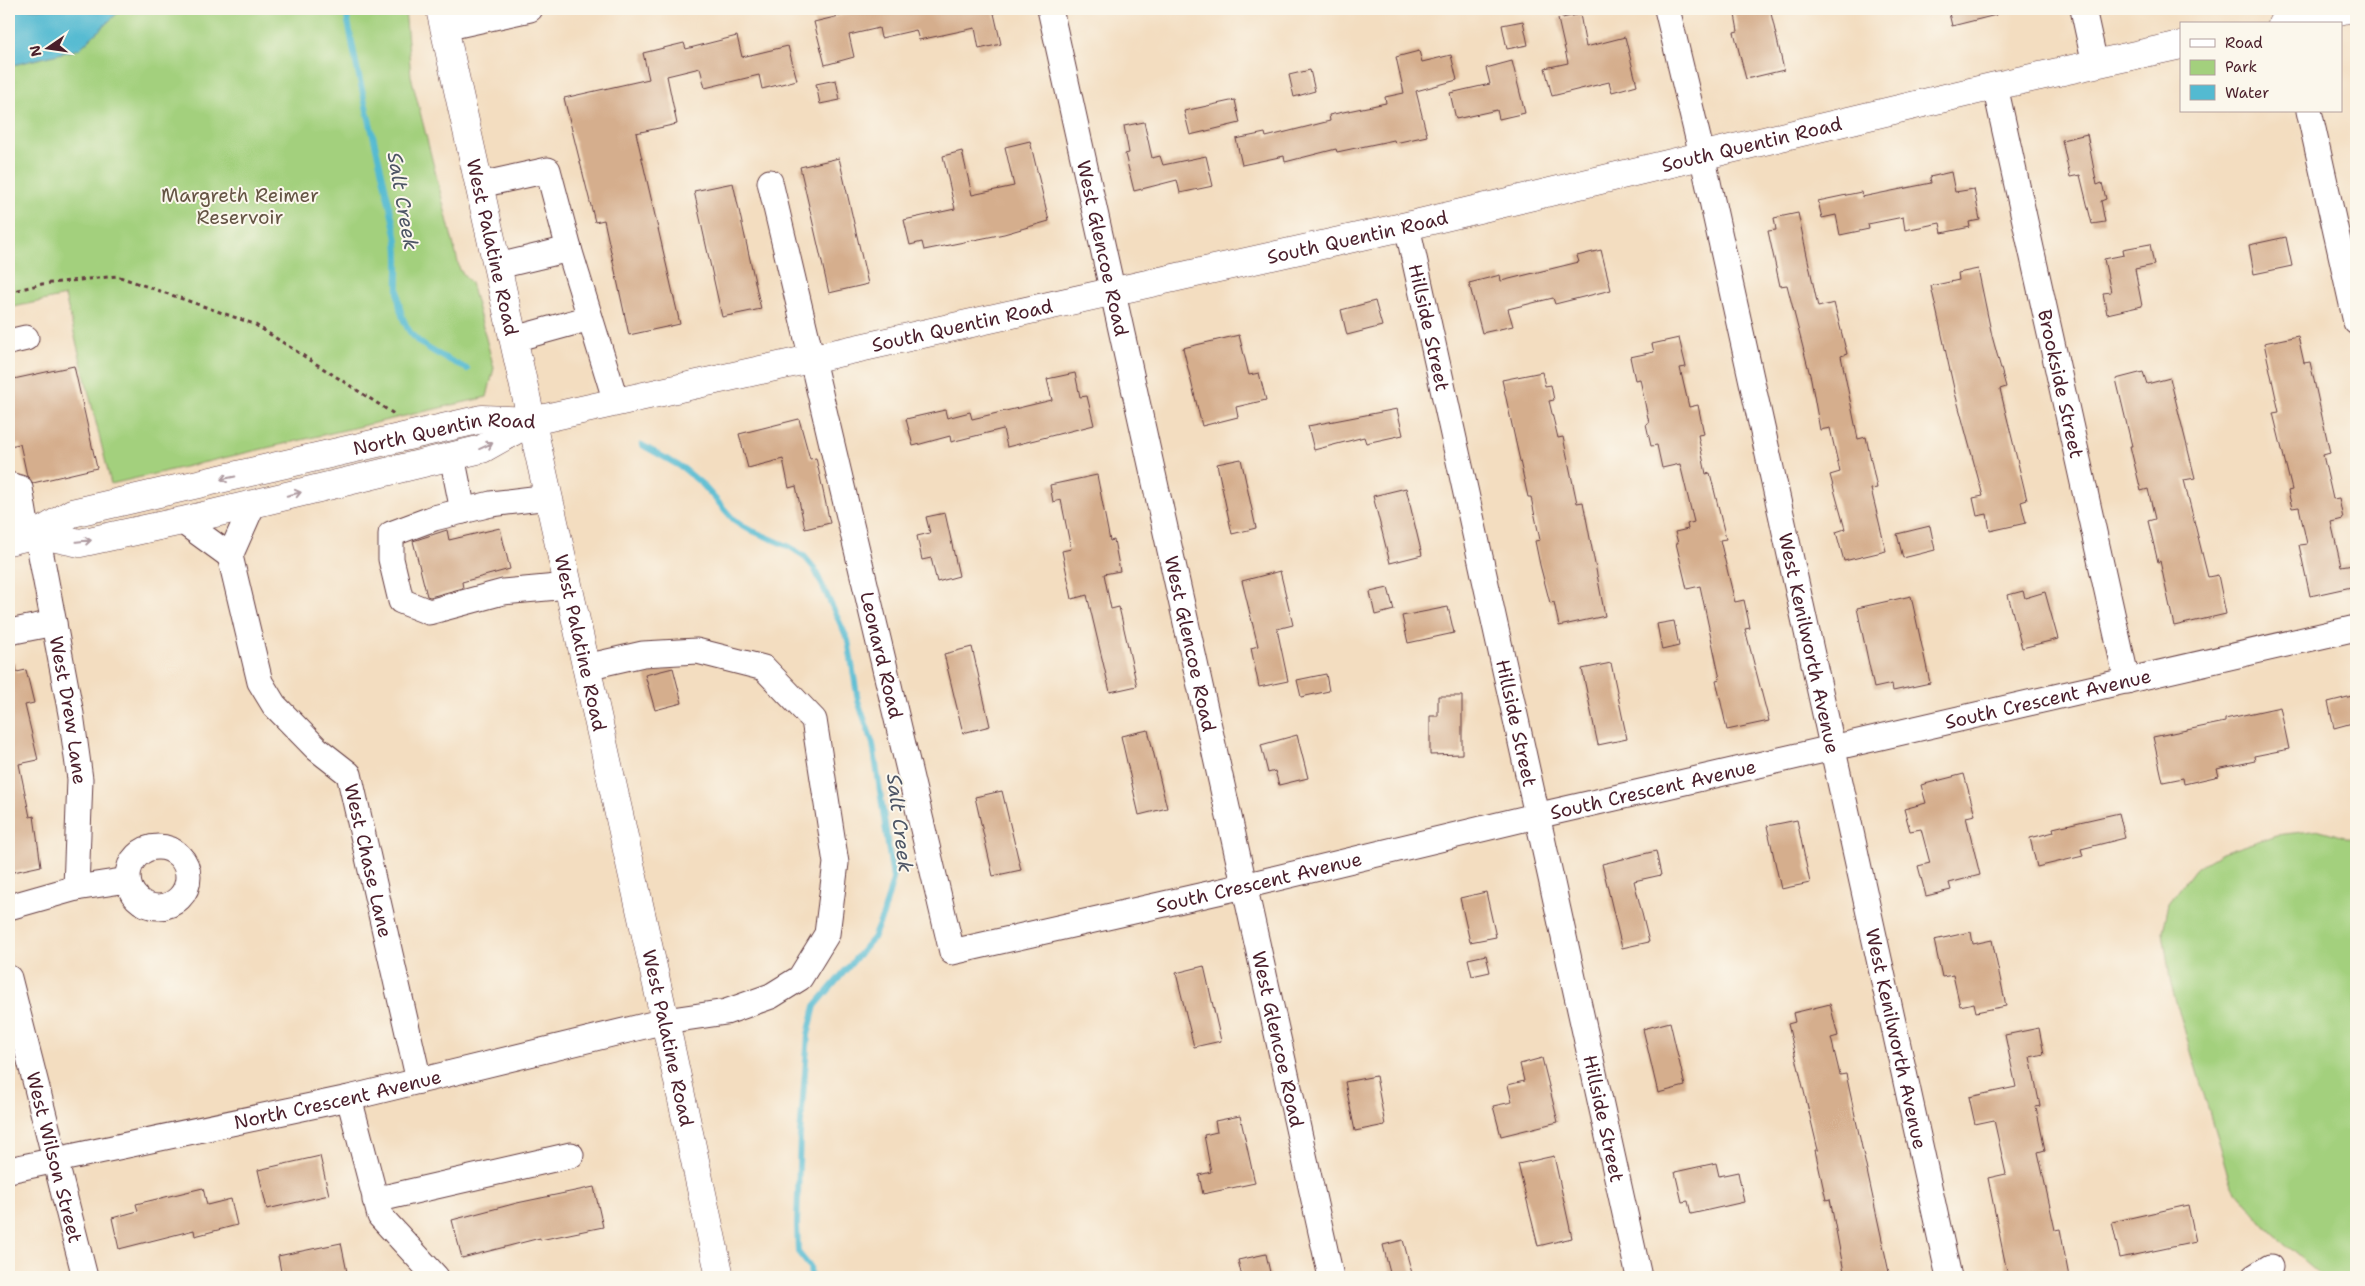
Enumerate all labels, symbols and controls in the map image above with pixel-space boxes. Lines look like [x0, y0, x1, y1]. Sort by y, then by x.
north arrow [22, 22, 72, 72]
legend [2180, 22, 2342, 112]
text: Road [2225, 33, 2263, 53]
text: N [25, 43, 45, 58]
text: Park [2225, 57, 2257, 77]
text: Water [2225, 83, 2269, 103]
street label: South Quentin Road [1659, 110, 1844, 178]
water label: Salt Creek [382, 150, 425, 253]
street label: West Palatine Road [461, 156, 525, 338]
street label: West Glencoe Road [1071, 158, 1135, 339]
park label: Margreth Reimer Reservoir [161, 183, 319, 230]
street label: South Quentin Road [1265, 204, 1450, 269]
street label: Hillside Street [1403, 262, 1456, 393]
street label: South Quentin Road [869, 293, 1055, 357]
street label: Brookside Street [2032, 307, 2090, 461]
street label: North Quentin Road [350, 406, 536, 461]
one-way arrow [478, 441, 493, 451]
one-way arrow [220, 474, 236, 483]
one-way arrow [285, 488, 301, 498]
street label: West Kenilworth Avenue [1773, 530, 1846, 756]
one-way arrow [76, 536, 92, 546]
street label: West Palatine Road [549, 552, 613, 733]
street label: West Glencoe Road [1159, 553, 1222, 734]
street label: Leonard Road [855, 589, 909, 721]
street label: West Drew Lane [44, 634, 93, 786]
street label: Hillside Street [1491, 657, 1543, 789]
street label: South Crescent Avenue [1942, 663, 2153, 734]
street label: South Crescent Avenue [1548, 753, 1759, 825]
water label: Salt Creek [881, 772, 919, 874]
street label: West Chase Lane [339, 781, 398, 940]
street label: South Crescent Avenue [1154, 846, 1364, 918]
street label: West Kenilworth Avenue [1860, 926, 1933, 1152]
street label: West Palatine Road [637, 947, 700, 1129]
street label: West Glencoe Road [1247, 949, 1310, 1129]
street label: Hillside Street [1578, 1053, 1630, 1184]
street label: North Crescent Avenue [231, 1063, 444, 1135]
street label: West Wilson Street [21, 1069, 88, 1246]

